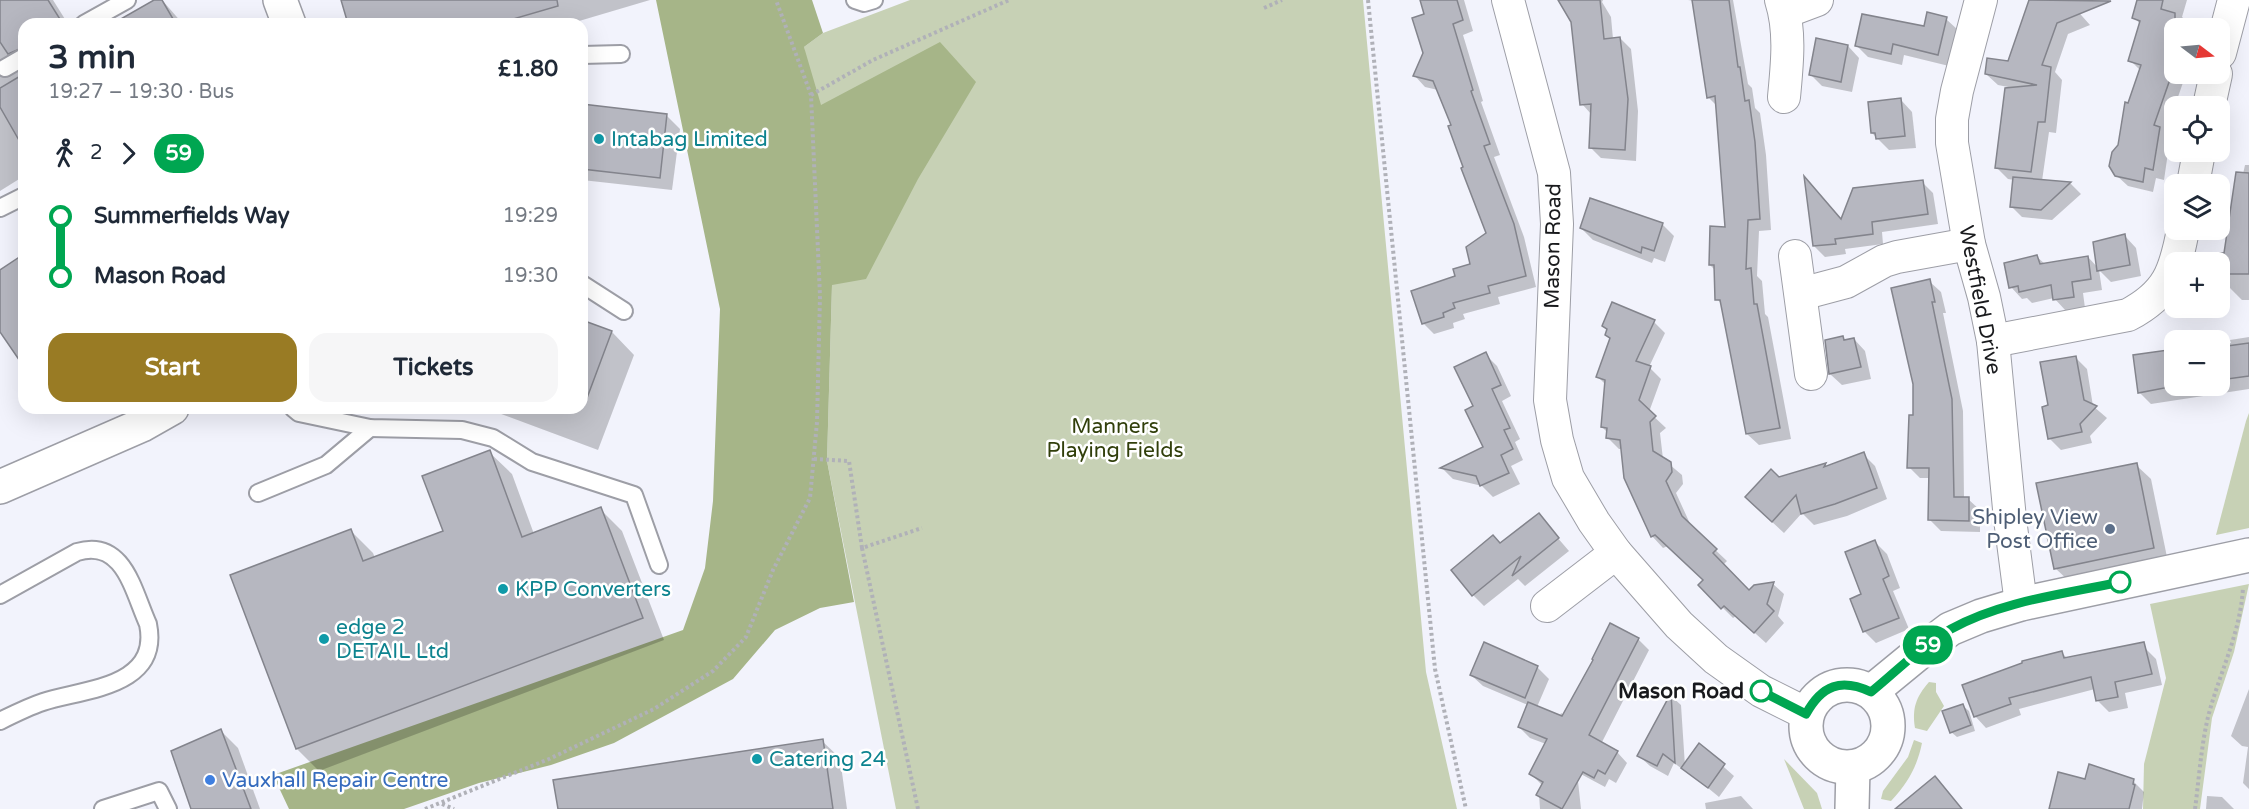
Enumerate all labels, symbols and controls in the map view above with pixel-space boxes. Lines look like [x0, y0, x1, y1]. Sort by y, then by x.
north arrow [2164, 18, 2230, 84]
map controls [2164, 18, 2230, 396]
text: 3 min [48, 38, 136, 77]
text: £1.80 [498, 56, 558, 82]
text: 19:27 – 19:30 · Bus [48, 80, 234, 104]
button: locate [2164, 96, 2230, 162]
place label: Intabag Limited [611, 127, 768, 152]
marker: Intabag Limited [592, 132, 606, 146]
icon: walk [48, 137, 81, 170]
icon: forward [112, 137, 145, 170]
text: 2 [90, 141, 103, 165]
text: 59 [166, 141, 192, 166]
button: layers [2164, 174, 2230, 240]
street label: Mason Road [1539, 183, 1567, 309]
text: Summerfields Way [94, 203, 289, 229]
text: 19:29 [503, 204, 558, 228]
street label: Westfield Drive [1953, 223, 2007, 377]
button: + [2164, 252, 2230, 318]
text: Mason Road [94, 263, 226, 289]
text: 19:30 [503, 264, 558, 288]
button: − [2164, 330, 2230, 396]
button: Start [48, 333, 297, 402]
button: Tickets [309, 333, 558, 402]
park label: Manners Playing Fields [1046, 414, 1184, 463]
place label: Shipley View Post Office [1972, 505, 2098, 554]
marker: Shipley View Post Office [2103, 522, 2117, 536]
unlabelled marker [2109, 571, 2131, 593]
place label: KPP Converters [515, 577, 671, 602]
marker: KPP Converters [496, 582, 510, 596]
place label: edge 2 DETAIL Ltd [336, 615, 449, 664]
line badge: 59 [1901, 626, 1955, 664]
marker: edge 2 DETAIL Ltd [317, 632, 331, 646]
text: 59 [1915, 633, 1941, 658]
place label: Mason Road [1618, 679, 1744, 704]
marker: Mason Road [1750, 680, 1772, 702]
place label: Catering 24 [769, 747, 886, 772]
marker: Catering 24 [750, 752, 764, 766]
place label: Vauxhall Repair Centre [222, 768, 449, 793]
marker: Vauxhall Repair Centre [203, 773, 217, 787]

